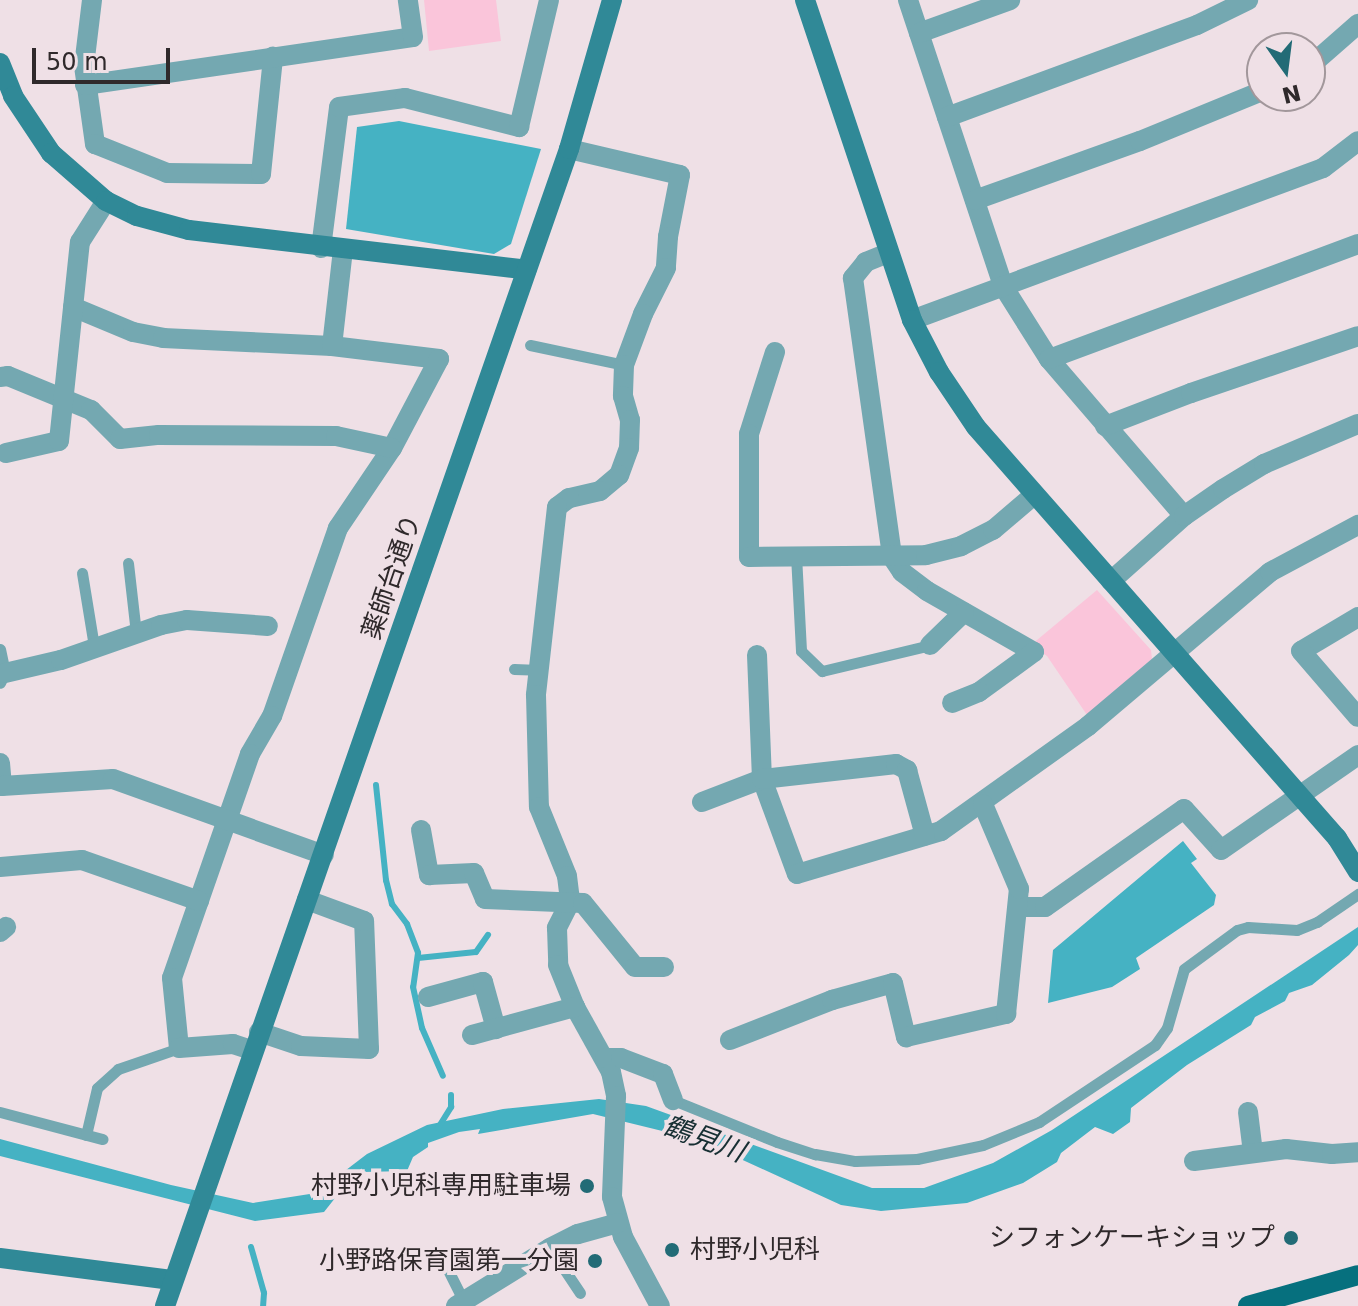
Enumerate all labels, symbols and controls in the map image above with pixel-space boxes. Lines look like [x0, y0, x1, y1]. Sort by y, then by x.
scale bar [36, 32, 174, 82]
north arrow [1246, 32, 1326, 112]
text: 50 m [46, 48, 108, 76]
text: N [1279, 79, 1303, 108]
street label: 薬師台通り [356, 510, 428, 644]
water label: 鶴見川 [659, 1109, 749, 1169]
place label: 村野小児科専用駐車場 [311, 1170, 571, 1202]
marker: 村野小児科専用駐車場 [578, 1177, 596, 1195]
place label: シフォンケーキショップ [989, 1222, 1275, 1254]
marker: シフォンケーキショップ [1282, 1229, 1300, 1247]
place label: 村野小児科 [690, 1234, 820, 1266]
marker: 村野小児科 [661, 1239, 683, 1261]
place label: 小野路保育園第一分園 [319, 1245, 579, 1277]
marker: 小野路保育園第一分園 [586, 1252, 604, 1270]

